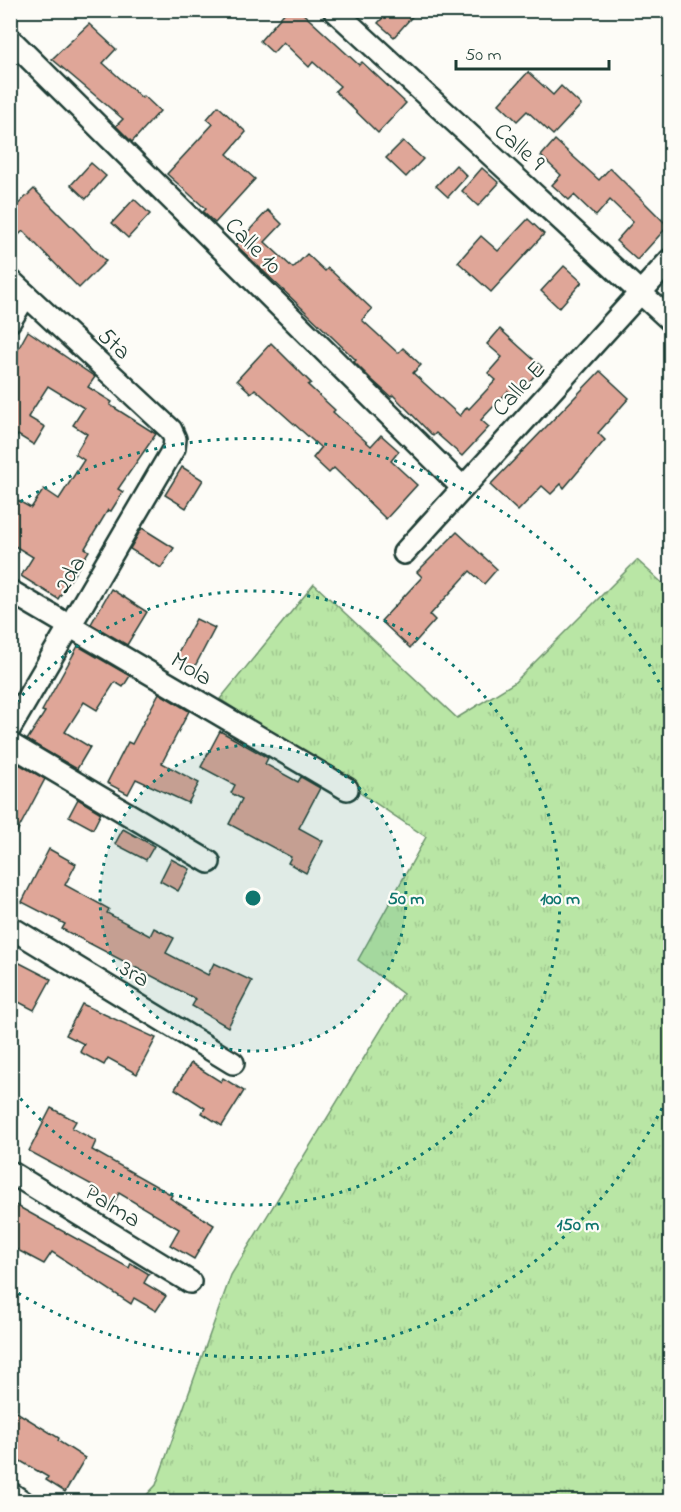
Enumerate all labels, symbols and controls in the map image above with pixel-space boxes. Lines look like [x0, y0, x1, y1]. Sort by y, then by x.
scale bar [456, 33, 609, 71]
text: 50 m [465, 43, 502, 69]
street label: Calle 9 [485, 115, 552, 181]
street label: Calle 10 [215, 210, 289, 284]
street label: 5ta [89, 320, 138, 369]
street label: Calle E [485, 354, 555, 426]
street label: 2da [46, 550, 96, 601]
street label: Mola [163, 644, 218, 696]
text: 50 m [388, 887, 424, 913]
text: 100 m [540, 887, 580, 913]
centre of rings [243, 888, 263, 908]
street label: 3ra [112, 952, 156, 998]
street label: Palma [77, 1176, 147, 1238]
text: 150 m [557, 1213, 599, 1239]

